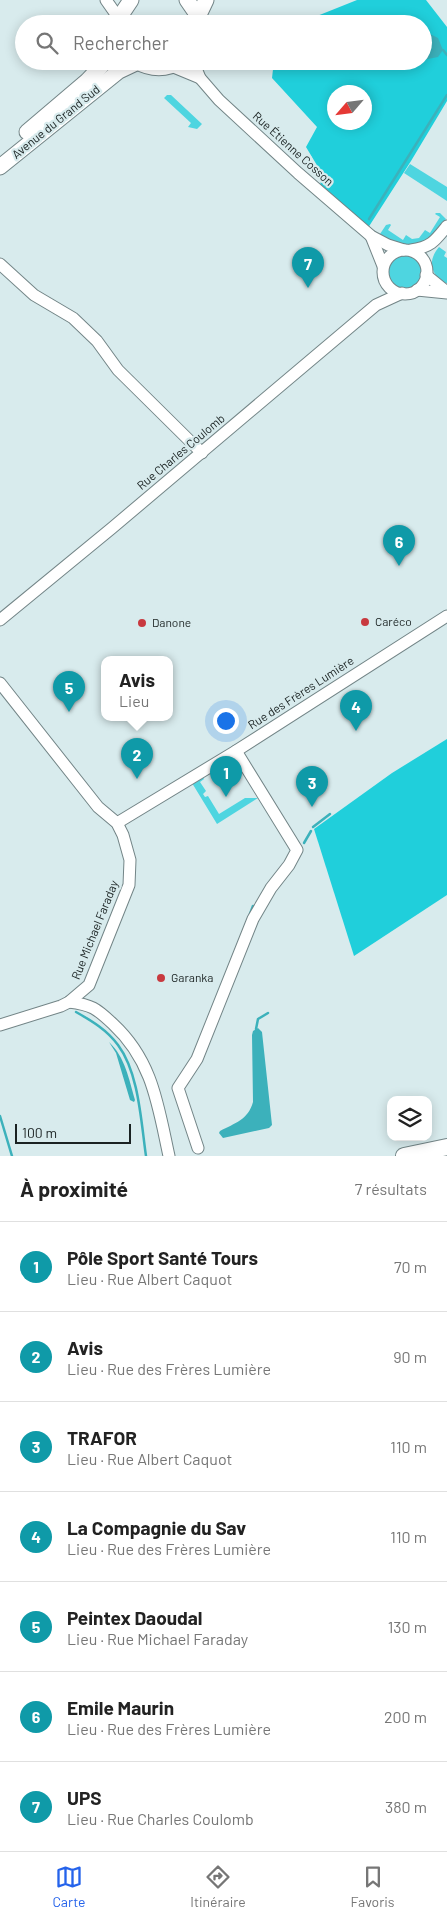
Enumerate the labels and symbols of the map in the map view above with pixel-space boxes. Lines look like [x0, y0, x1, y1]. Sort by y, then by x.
street label: Avenue du Grand Sud [9, 81, 102, 161]
north arrow [327, 85, 372, 130]
street label: Rue Étienne Cosson [251, 108, 337, 188]
pin: 7 [292, 247, 324, 288]
street label: Rue Charles Coulomb [134, 410, 227, 492]
pin: 6 [383, 525, 415, 566]
place label: Caréco [375, 614, 412, 628]
place label: Danone [152, 615, 191, 629]
marker: Caréco [359, 616, 371, 628]
marker: Danone [136, 617, 148, 629]
street label: Rue des Frères Lumière [245, 653, 356, 732]
pin: 5 [53, 671, 85, 712]
pin: 4 [340, 690, 372, 731]
your location [213, 708, 239, 734]
pin: 2 [121, 738, 153, 779]
pin: 1 [210, 756, 242, 797]
pin: 3 [296, 766, 328, 807]
street label: Rue Michael Faraday [68, 878, 121, 981]
place label: Garanka [171, 970, 213, 984]
marker: Garanka [155, 972, 167, 984]
scale bar [15, 1121, 131, 1144]

